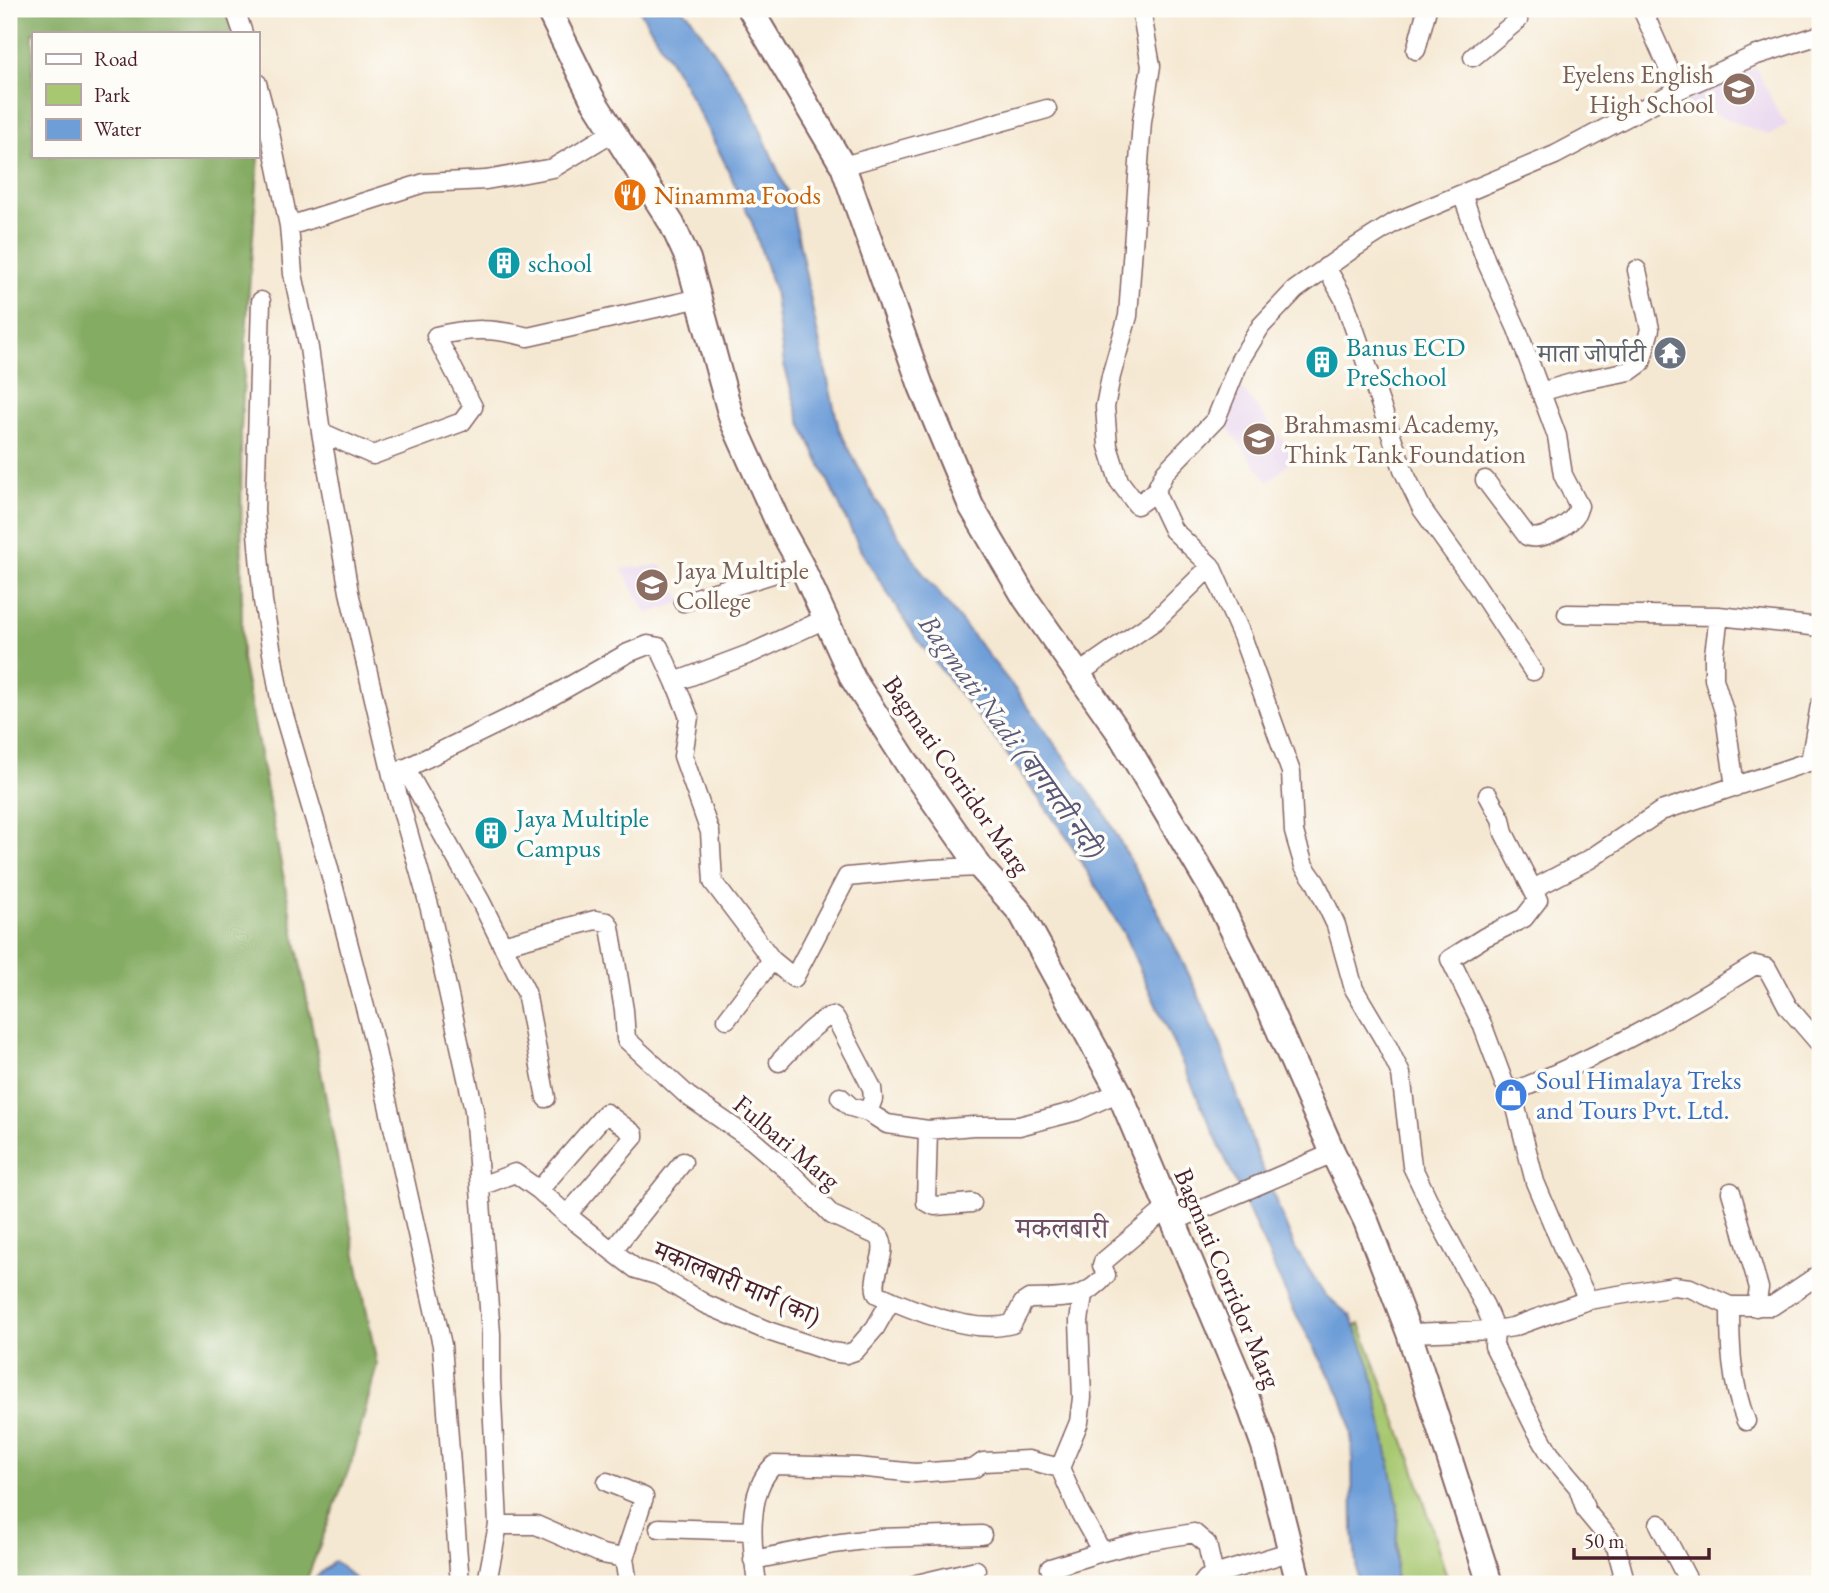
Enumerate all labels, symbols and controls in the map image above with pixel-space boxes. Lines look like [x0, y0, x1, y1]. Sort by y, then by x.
legend [32, 32, 259, 158]
text: Road [94, 45, 138, 72]
place label: Eyelens English High School [1561, 57, 1714, 121]
school or university icon: Eyelens English High School [1720, 70, 1758, 108]
text: Park [94, 81, 131, 108]
text: Water [94, 115, 141, 142]
restaurant icon: Ninamma Foods [611, 176, 649, 214]
place label: Ninamma Foods [654, 178, 821, 212]
building icon: school [485, 244, 523, 282]
place label: school [528, 246, 592, 280]
place label: Banus ECD PreSchool [1346, 330, 1465, 394]
temple icon: माता जोर्पाटी [1651, 334, 1689, 372]
place label: माता जोर्पाटी [1536, 336, 1648, 370]
building icon: Banus ECD PreSchool [1303, 343, 1341, 381]
place label: Brahmasmi Academy, Think Tank Foundation [1284, 407, 1526, 471]
school or university icon: Brahmasmi Academy, Think Tank Foundation [1240, 420, 1278, 458]
place label: Jaya Multiple College [674, 553, 809, 617]
school or university icon: Jaya Multiple College [633, 566, 671, 604]
water label: Bagmati Nadi (बागमती नदी) [911, 606, 1113, 865]
street label: Bagmati Corridor Marg [876, 669, 1039, 882]
place label: Jaya Multiple Campus [514, 801, 649, 865]
building icon: Jaya Multiple Campus [472, 814, 510, 852]
place label: Soul Himalaya Treks and Tours Pvt. Ltd. [1536, 1063, 1741, 1127]
shop icon: Soul Himalaya Treks and Tours Pvt. Ltd. [1492, 1076, 1530, 1114]
street label: Fulbari Marg [726, 1087, 848, 1197]
street label: Bagmati Corridor Marg [1166, 1163, 1290, 1394]
district label: मकलबारी [1014, 1210, 1110, 1246]
street label: मकालबारी मार्ग (का) [646, 1232, 826, 1333]
scale bar [1574, 1516, 1708, 1560]
text: 50 m [1584, 1527, 1625, 1554]

